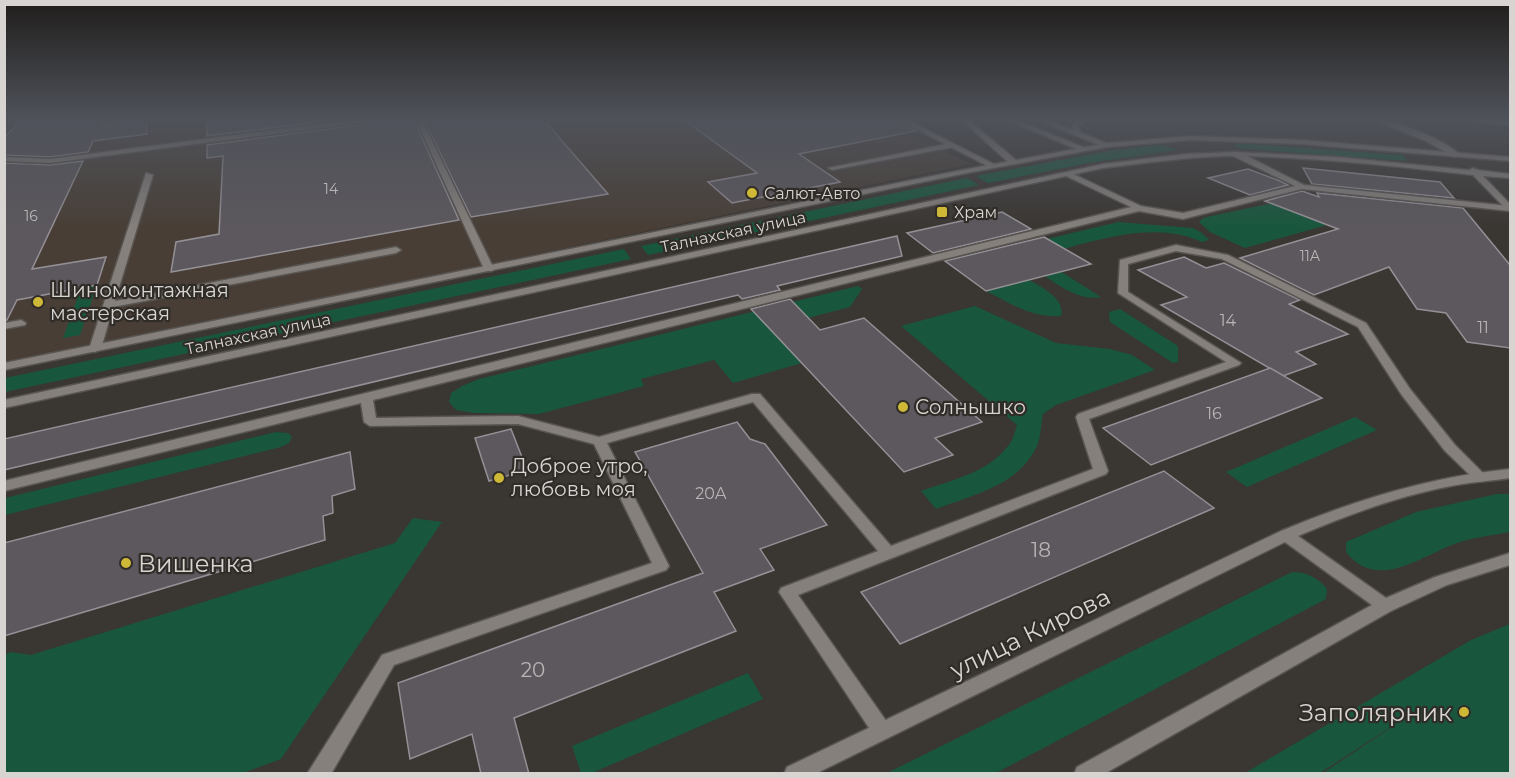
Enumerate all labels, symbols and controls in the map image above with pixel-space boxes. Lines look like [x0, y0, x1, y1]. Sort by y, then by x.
house number: 14 [324, 180, 339, 198]
place label: Салют-Авто [764, 184, 860, 203]
marker: Салют-Авто [745, 186, 759, 200]
place label: Храм [954, 203, 997, 222]
marker: Храм [935, 205, 949, 219]
house number: 16 [24, 207, 38, 225]
street label: Талнахская улица [659, 207, 807, 257]
house number: 11А [1300, 247, 1321, 265]
place label: Шиномонтажная мастерская [50, 278, 229, 325]
marker: Шиномонтажная мастерская [31, 295, 45, 309]
street label: Талнахская улица [184, 309, 332, 359]
house number: 14 [1220, 311, 1237, 330]
house number: 11 [1477, 318, 1489, 337]
place label: Солнышко [915, 395, 1026, 419]
marker: Солнышко [896, 400, 910, 414]
house number: 16 [1206, 404, 1222, 423]
place label: Доброе утро, любовь моя [511, 454, 648, 501]
marker: Доброе утро, любовь моя [492, 471, 506, 485]
house number: 20А [695, 484, 727, 503]
house number: 18 [1031, 538, 1051, 562]
place label: Вишенка [138, 549, 254, 578]
marker: Вишенка [119, 556, 133, 570]
street label: улица Кирова [944, 582, 1115, 685]
house number: 20 [521, 658, 545, 682]
place label: Заполярник [1299, 698, 1452, 727]
marker: Заполярник [1457, 705, 1471, 719]

